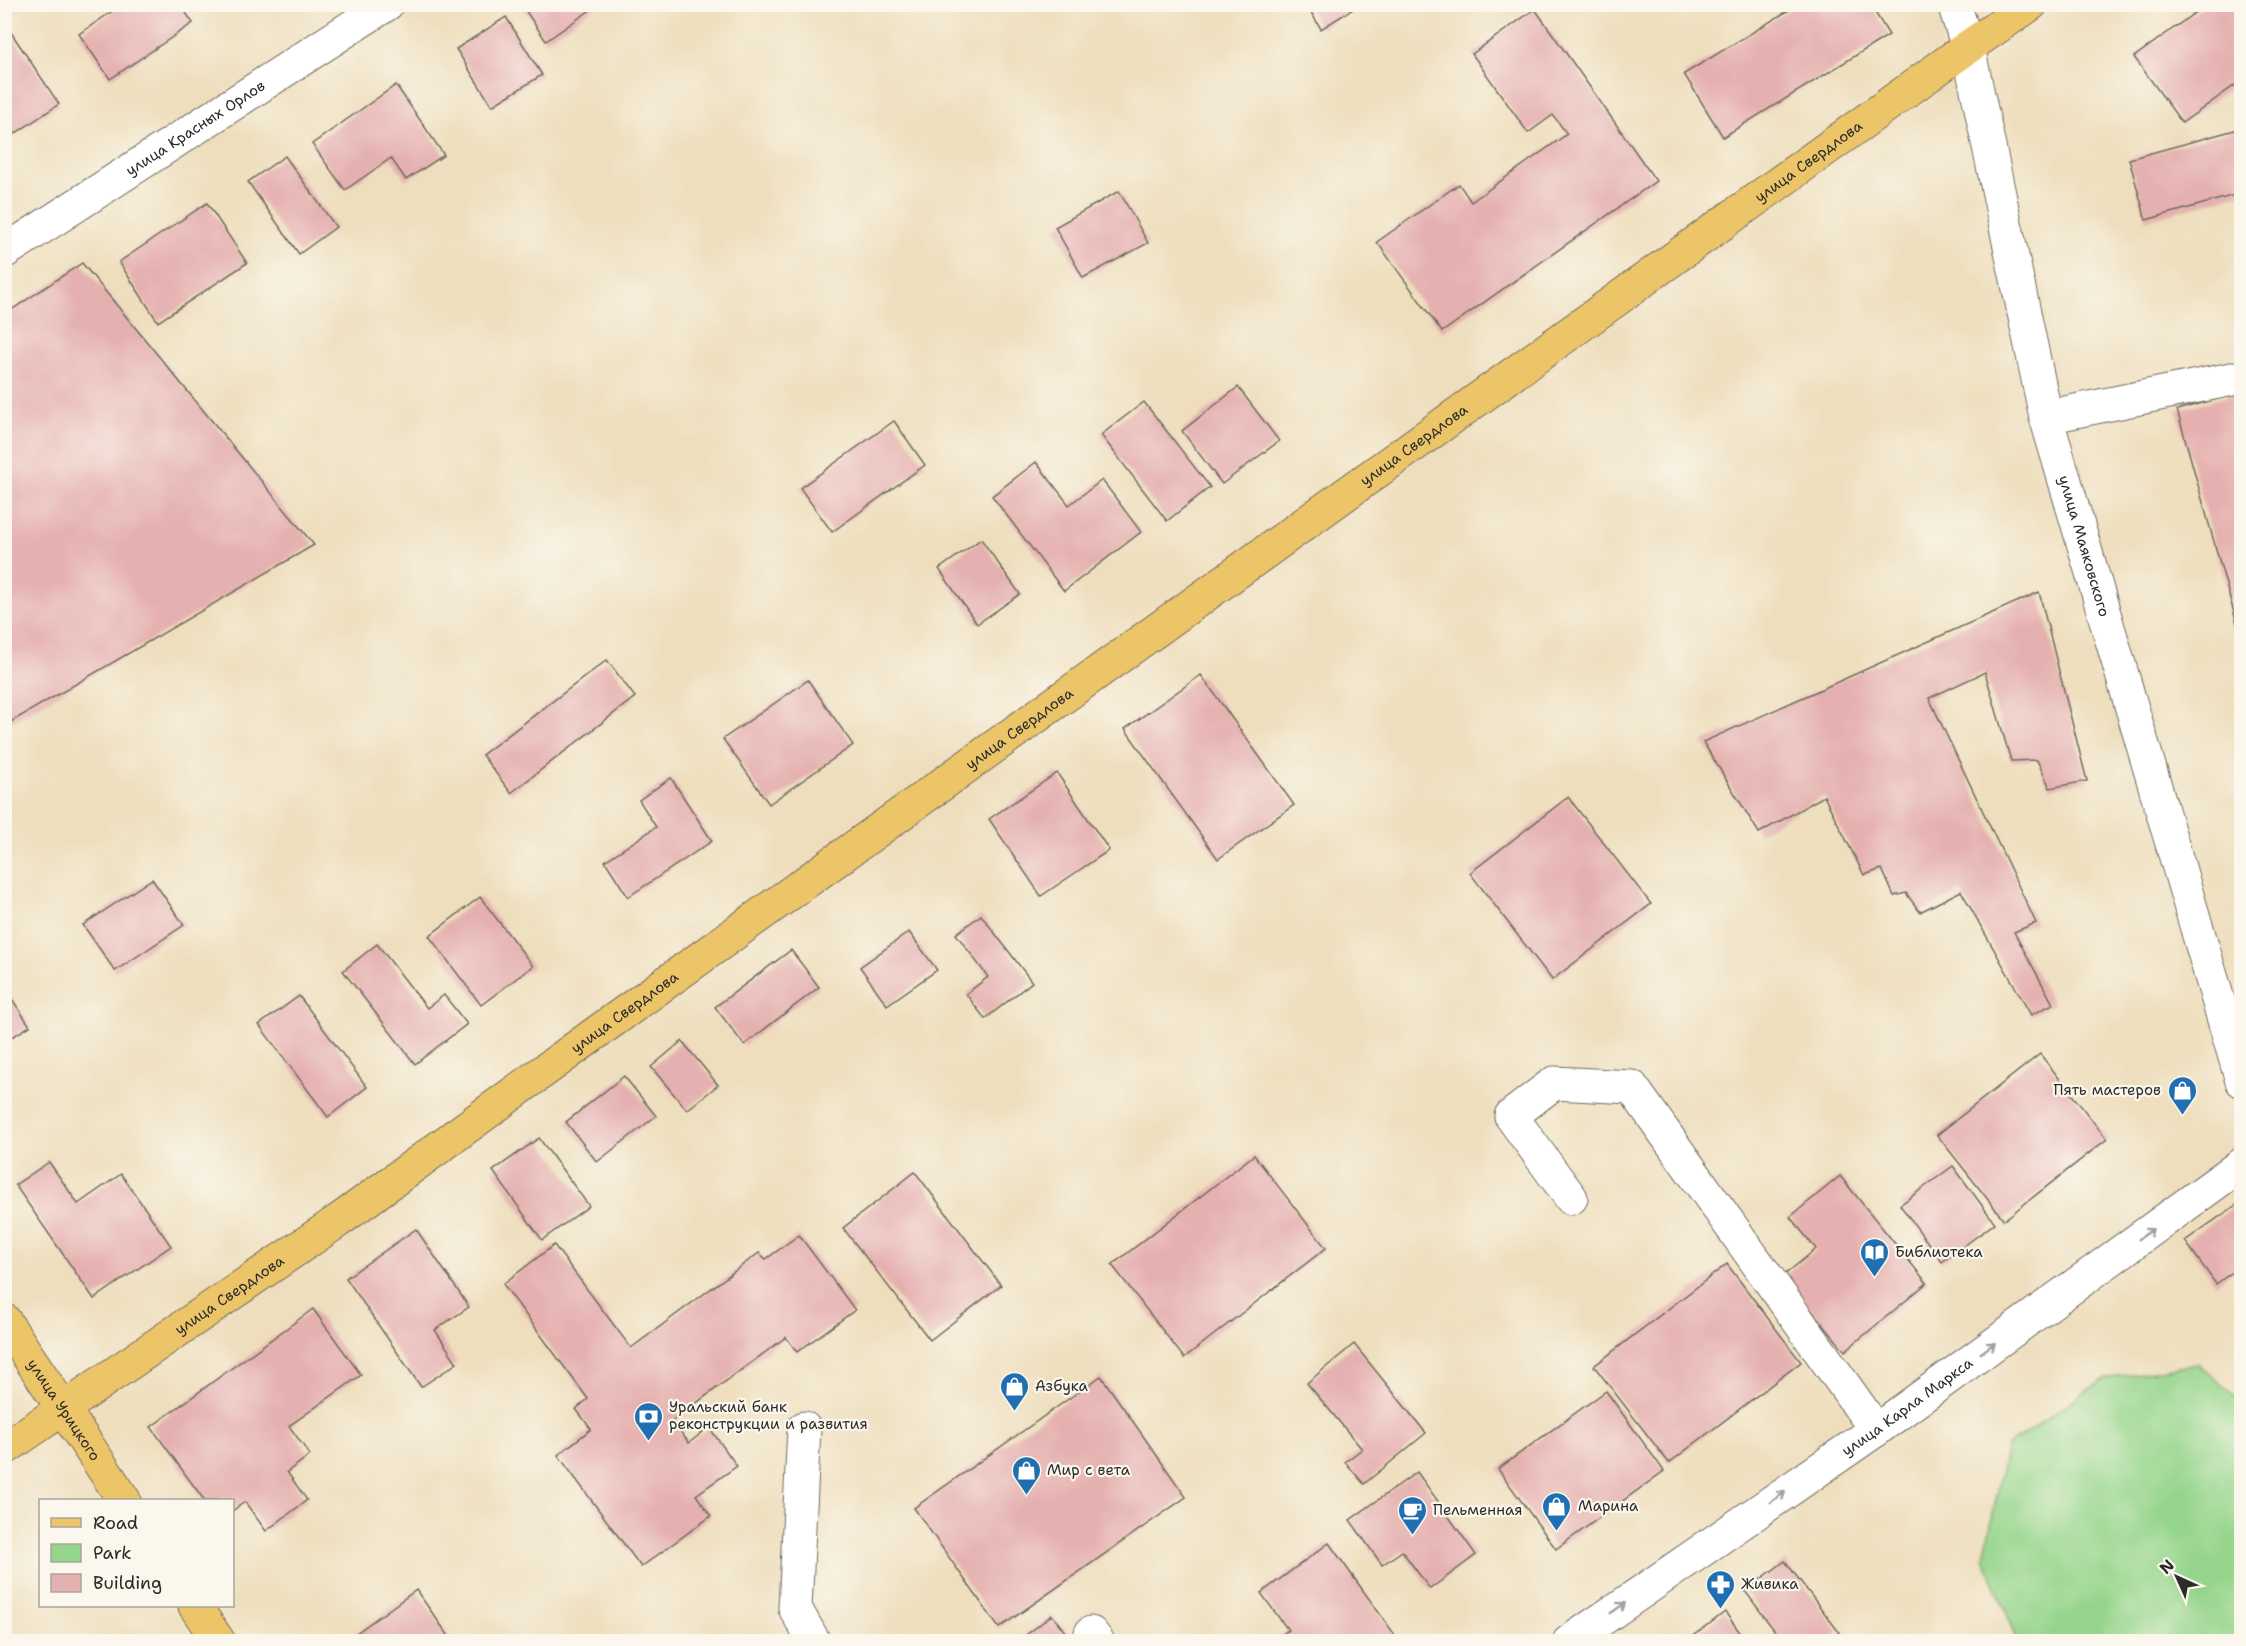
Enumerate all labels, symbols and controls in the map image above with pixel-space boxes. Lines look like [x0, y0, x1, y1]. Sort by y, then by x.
street label: улица Красных Орлов [122, 76, 269, 181]
street label: улица Свердлова [1751, 116, 1867, 207]
street label: улица Свердлова [1356, 399, 1472, 491]
street label: улица Маяковского [2054, 473, 2114, 619]
street label: улица Свердлова [961, 683, 1078, 774]
street label: улица Свердлова [567, 966, 683, 1058]
shop icon: Пять мастеров [2166, 1074, 2198, 1116]
place label: Пять мастеров [2054, 1080, 2161, 1100]
one-way arrow [2138, 1227, 2154, 1240]
library icon: Библиотека [1858, 1236, 1890, 1278]
place label: Библиотека [1895, 1242, 1983, 1262]
street label: улица Свердлова [171, 1250, 289, 1339]
one-way arrow [1980, 1342, 1996, 1354]
street label: улица Карла Маркса [1838, 1352, 1977, 1461]
street label: улица Урицкого [23, 1355, 105, 1465]
shop icon: Азбука [998, 1370, 1030, 1412]
place label: Азбука [1035, 1376, 1089, 1396]
place label: Уральский банк реконструкции и развития [669, 1397, 868, 1434]
bank icon: Уральский банк реконструкции и развития [632, 1400, 664, 1442]
shop icon: Мир с вета [1010, 1454, 1042, 1496]
place label: Мир с вета [1047, 1460, 1131, 1480]
shop icon: Марина [1541, 1490, 1573, 1532]
one-way arrow [1769, 1491, 1786, 1503]
cafe icon: Пельменная [1396, 1494, 1428, 1536]
place label: Марина [1578, 1496, 1639, 1516]
legend [39, 1499, 234, 1607]
place label: Пельменная [1433, 1500, 1523, 1520]
text: Road [93, 1511, 138, 1535]
text: Park [93, 1541, 132, 1565]
north arrow [2147, 1547, 2207, 1607]
text: N [2155, 1555, 2179, 1579]
pharmacy icon: Живика [1704, 1568, 1736, 1610]
text: Building [93, 1571, 162, 1595]
place label: Живика [1741, 1574, 1799, 1594]
one-way arrow [1609, 1602, 1625, 1614]

